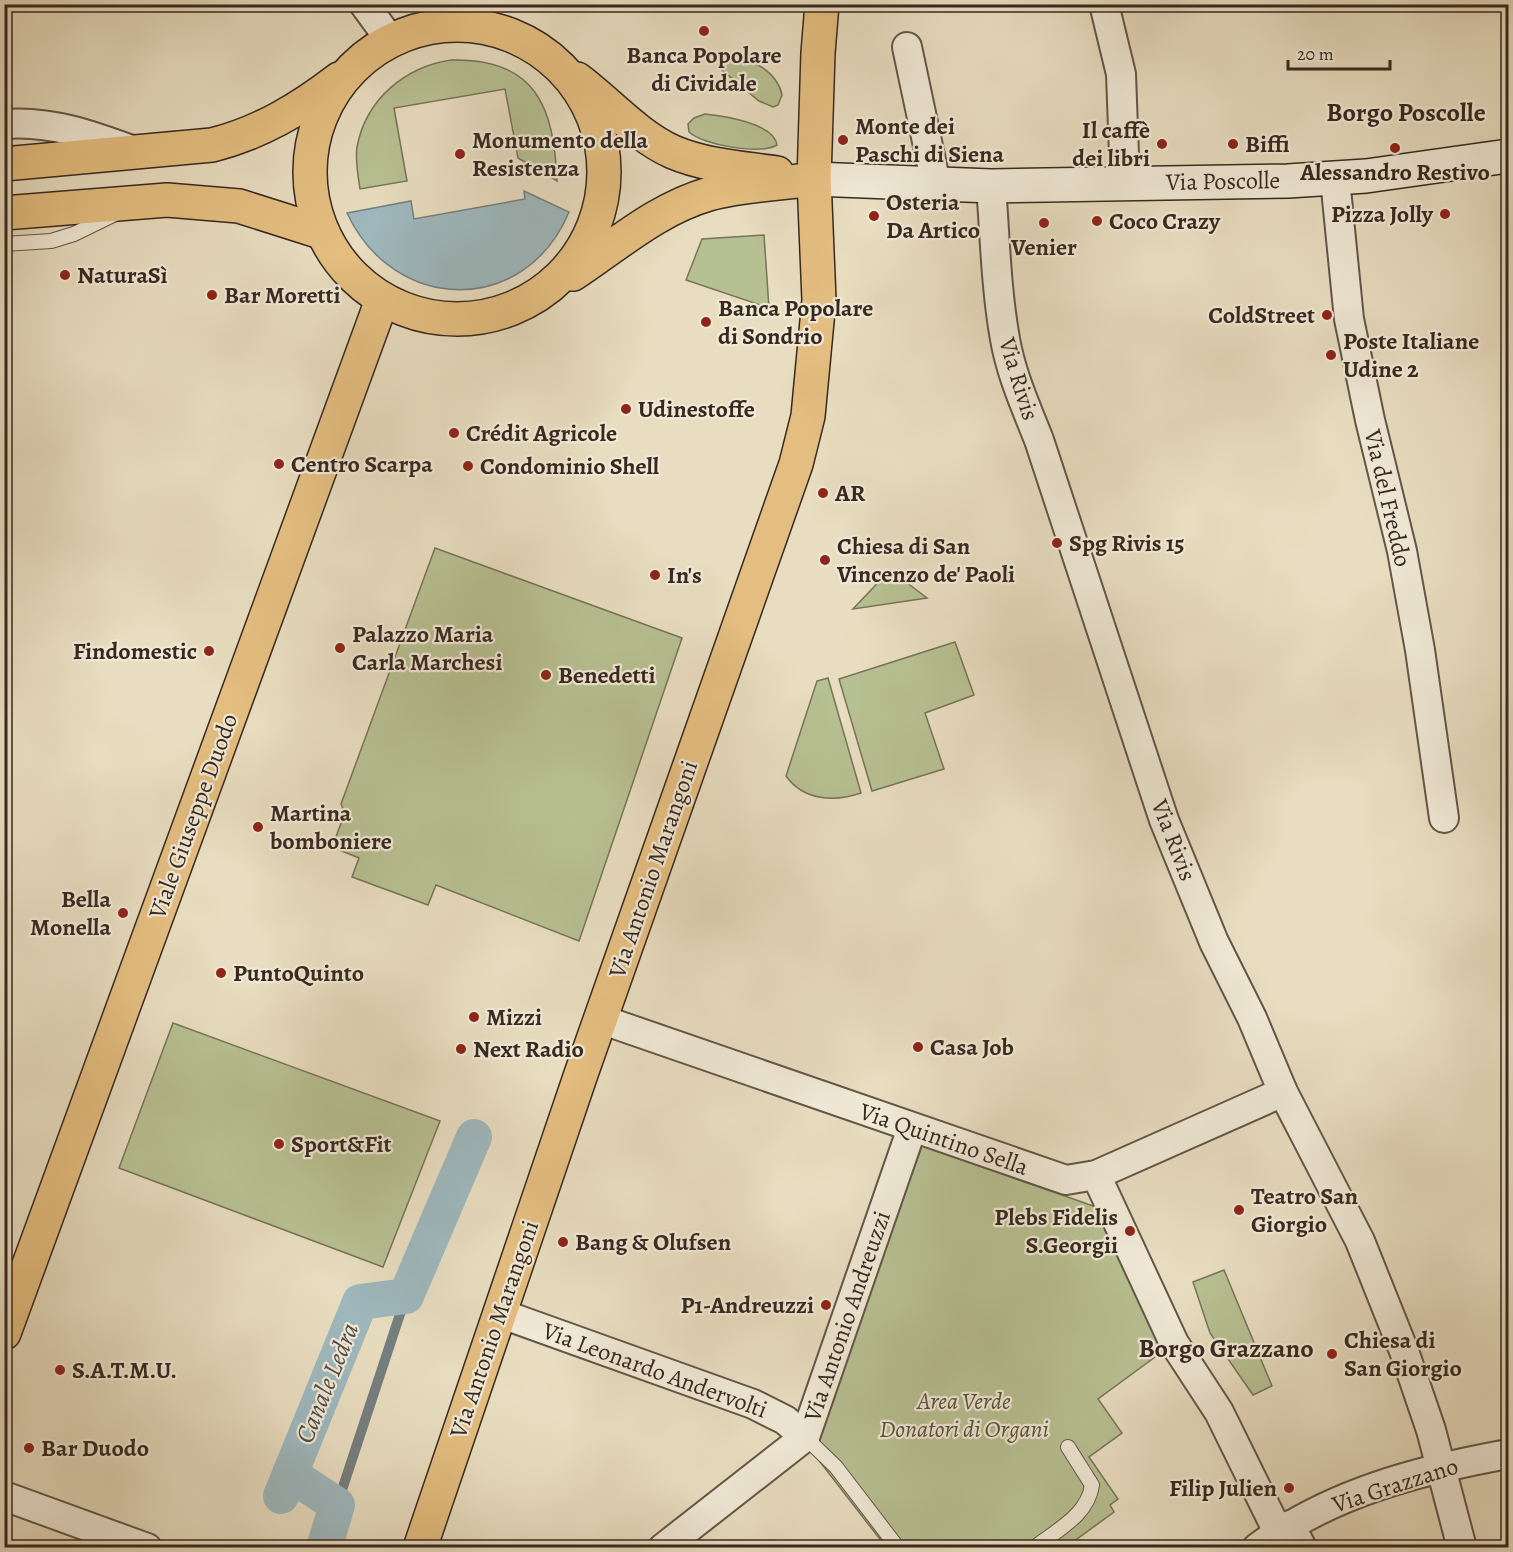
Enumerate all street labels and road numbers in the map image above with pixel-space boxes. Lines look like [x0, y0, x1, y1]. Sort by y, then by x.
street label: Via Poscolle [1165, 164, 1280, 198]
street label: Via Rivis [991, 333, 1047, 424]
street label: Via del Freddo [1356, 425, 1419, 570]
street label: Viale Giuseppe Duodo [141, 709, 245, 924]
street label: Via Antonio Marangoni [600, 756, 705, 983]
street label: Via Rivis [1144, 794, 1204, 885]
street label: Via Quintino Sella [854, 1095, 1033, 1183]
street label: Via Antonio Andreuzzi [796, 1206, 898, 1426]
street label: Via Antonio Marangoni [441, 1216, 546, 1443]
street label: Via Leonardo Andervolti [537, 1314, 772, 1426]
street label: Via Grazzano [1327, 1450, 1462, 1521]

